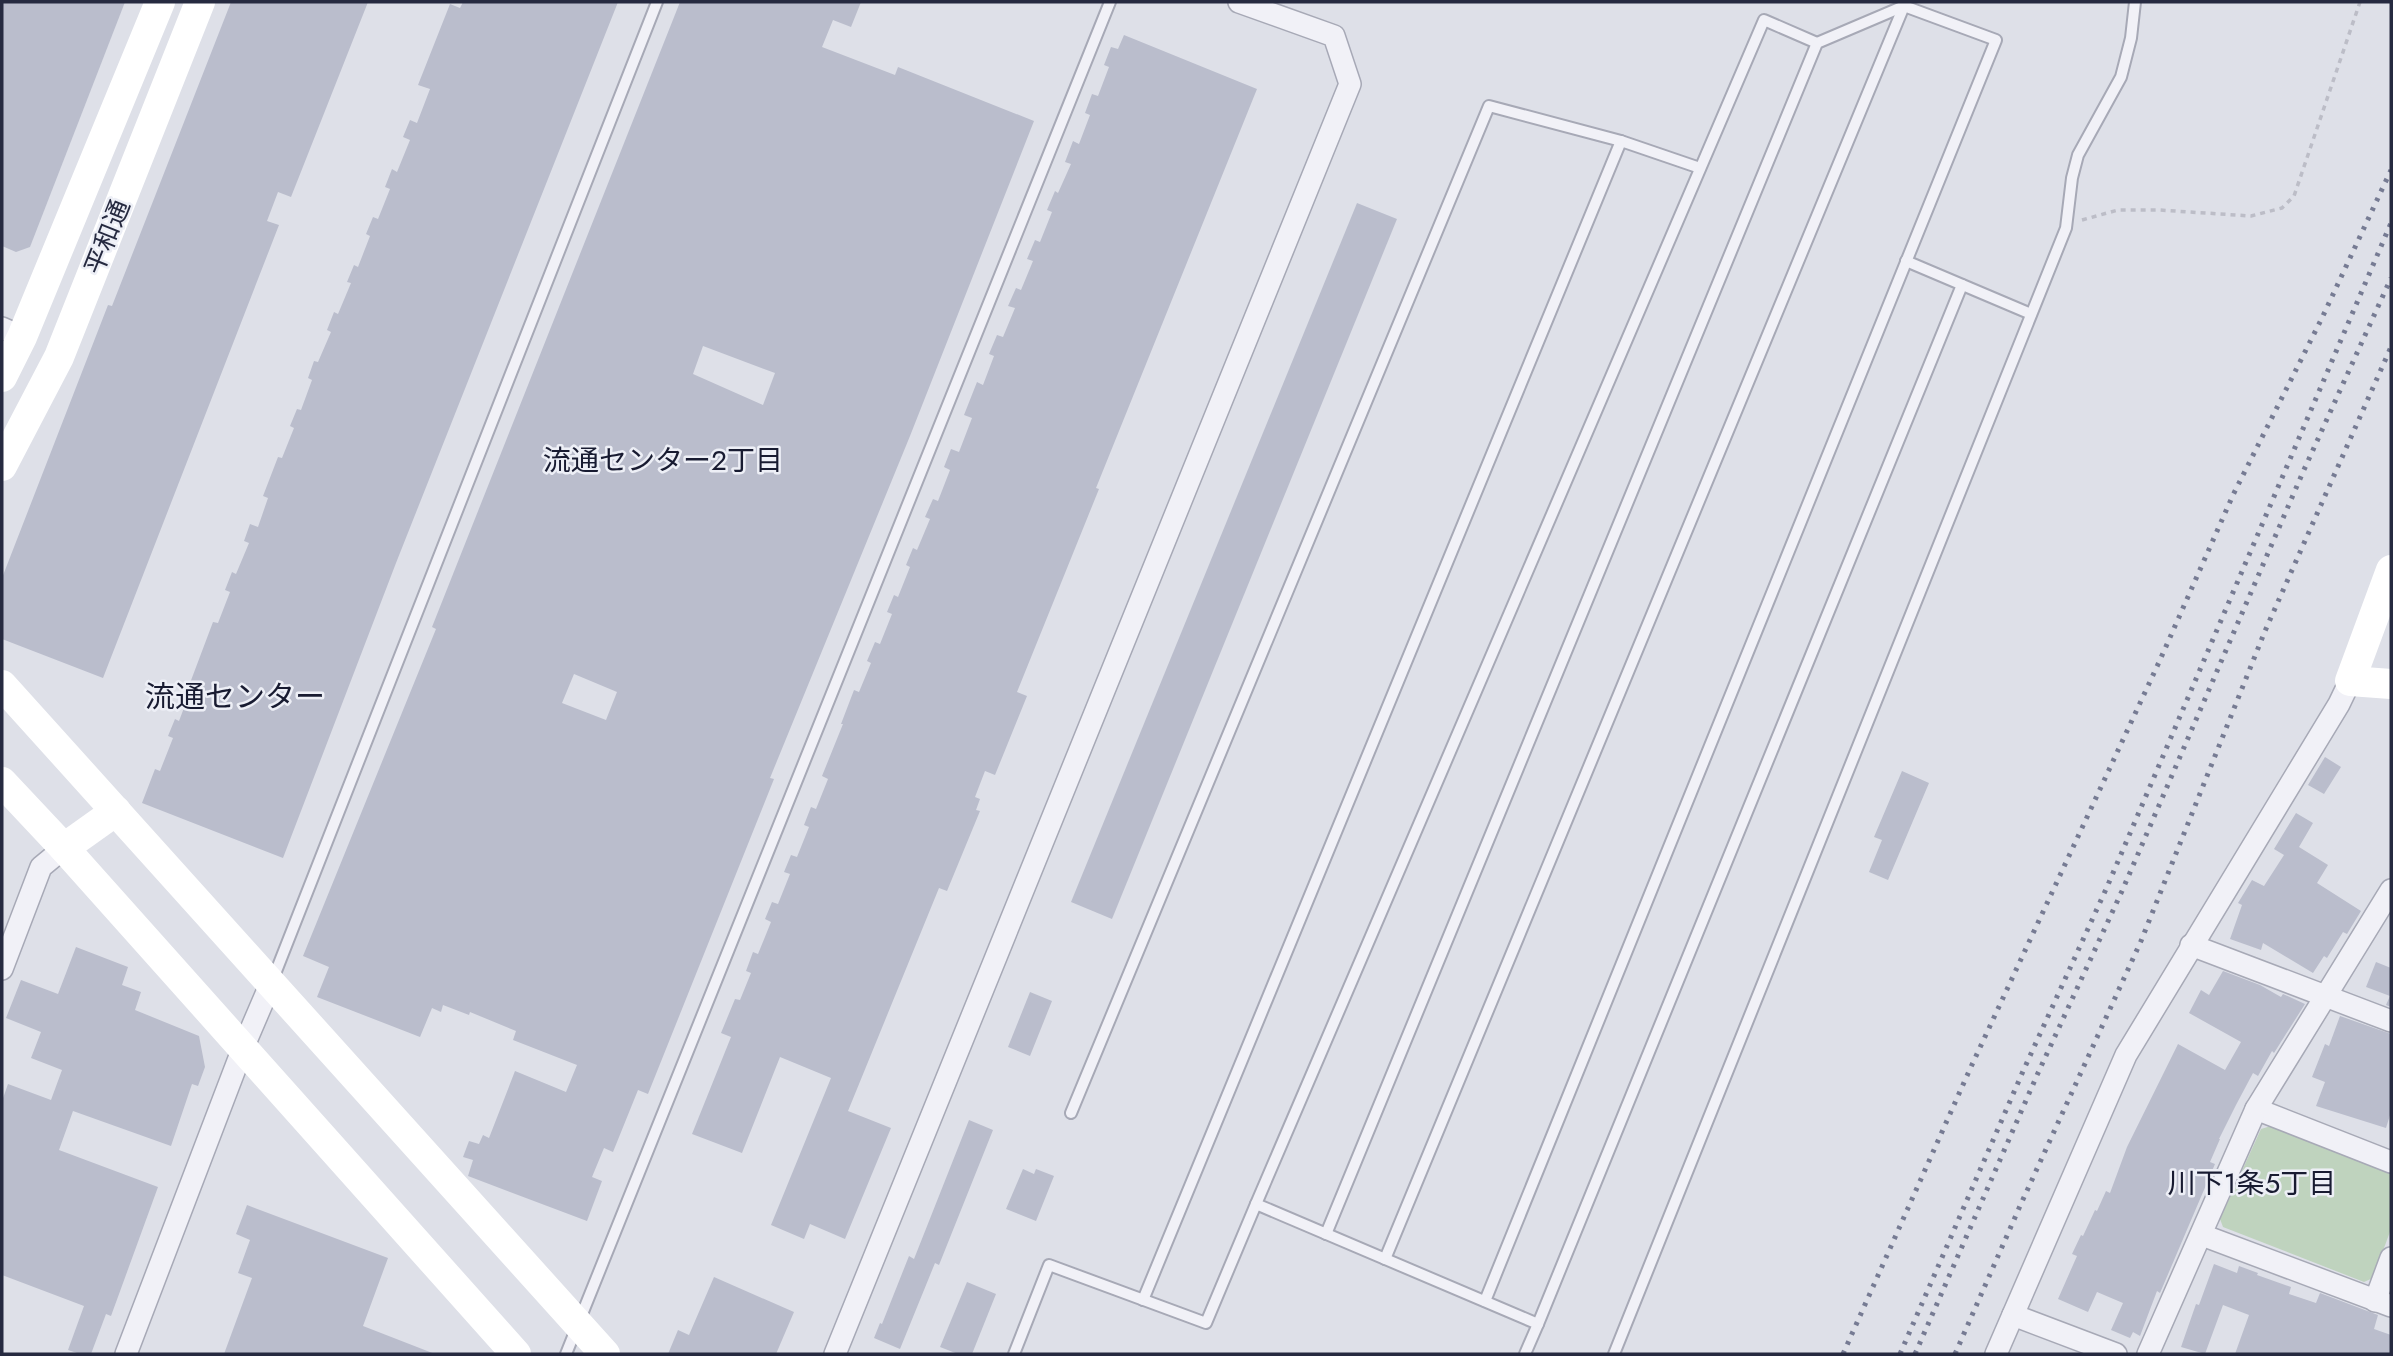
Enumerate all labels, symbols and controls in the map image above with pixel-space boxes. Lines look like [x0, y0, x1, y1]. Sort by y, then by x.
street label: 平和通 [75, 194, 139, 280]
district label: 流通センター2丁目 [543, 440, 783, 481]
district label: 流通センター [145, 675, 325, 718]
district label: 川下1条5丁目 [2168, 1163, 2336, 1204]

